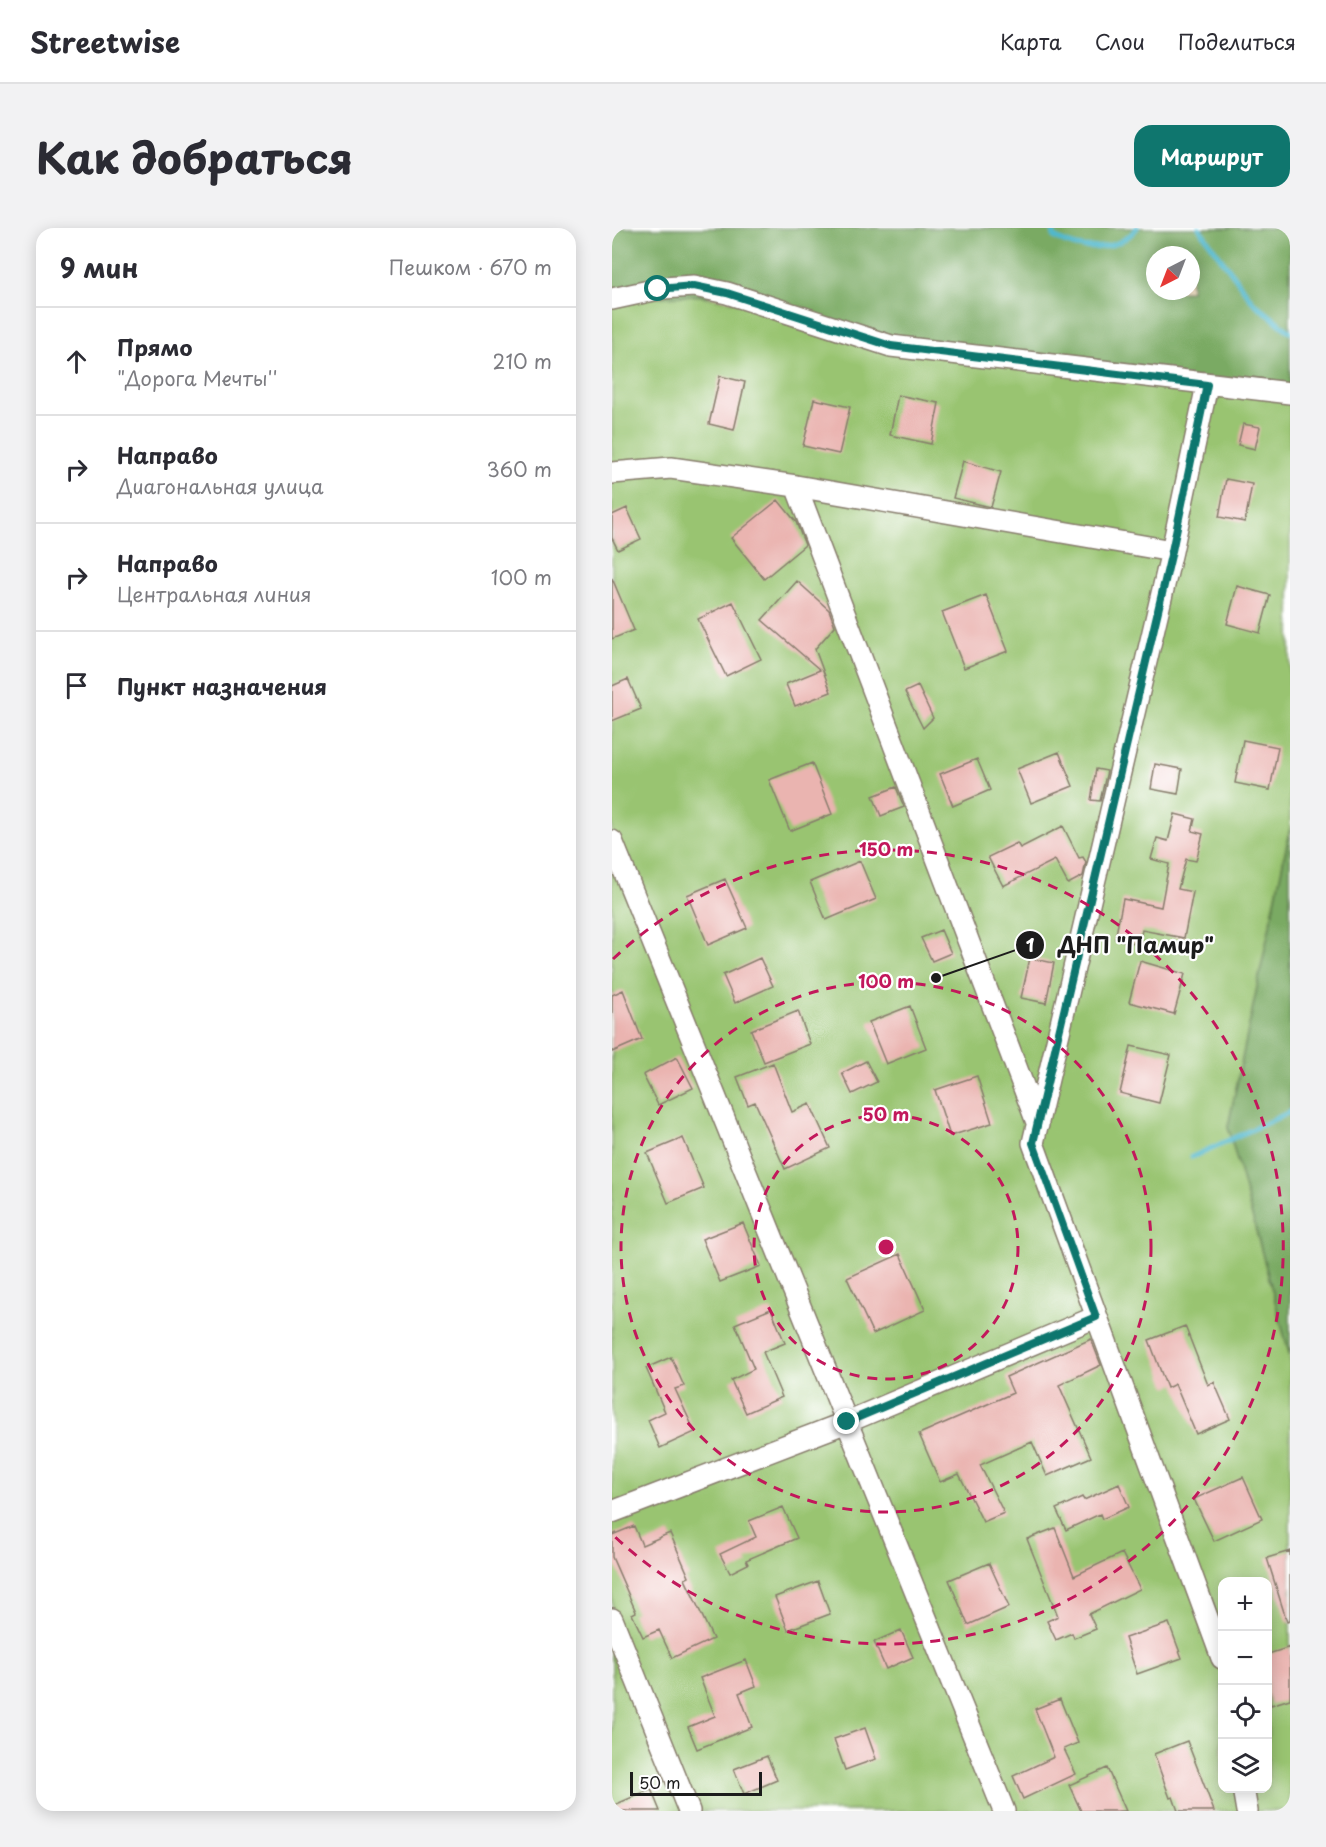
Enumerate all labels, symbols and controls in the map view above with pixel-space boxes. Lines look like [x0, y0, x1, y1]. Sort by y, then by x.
text: Streetwise [30, 20, 180, 63]
text: Карта [1000, 25, 1062, 57]
text: Слои [1095, 25, 1145, 57]
text: Поделиться [1178, 25, 1296, 57]
text: Как добраться [36, 125, 353, 188]
button: Маршрут [1134, 125, 1290, 187]
north arrow [1146, 246, 1200, 300]
text: 9 мин [60, 248, 138, 287]
text: Пешком · 670 m [389, 252, 552, 282]
route start [644, 275, 670, 301]
text: Прямо [117, 330, 192, 363]
icon: ahead [60, 345, 93, 378]
text: 210 m [493, 346, 552, 376]
text: "Дорога Мечты'' [117, 363, 277, 393]
text: Направо [117, 438, 218, 471]
icon: right [60, 453, 93, 486]
text: 360 m [486, 454, 552, 484]
text: Диагональная улица [117, 471, 323, 501]
text: Направо [117, 546, 218, 579]
icon: right [60, 561, 93, 594]
text: 100 m [491, 562, 552, 592]
text: Центральная линия [117, 579, 312, 609]
icon: arrive [60, 669, 93, 702]
text: Пункт назначения [117, 669, 327, 702]
text: 150 m [859, 835, 913, 862]
callout: ДНП "Памир" [1015, 925, 1226, 965]
text: ДНП "Памир" [1057, 927, 1214, 960]
text: 1 [1026, 931, 1035, 958]
text: 100 m [858, 967, 914, 994]
text: 50 m [863, 1100, 909, 1127]
centre of rings [876, 1237, 896, 1257]
route end [833, 1408, 859, 1434]
map controls [1218, 1577, 1272, 1793]
button: + [1218, 1577, 1272, 1631]
button: − [1218, 1631, 1272, 1685]
button: locate [1218, 1685, 1272, 1739]
button: layers [1218, 1739, 1272, 1793]
scale bar [630, 1769, 762, 1796]
text: 50 m [639, 1770, 680, 1794]

